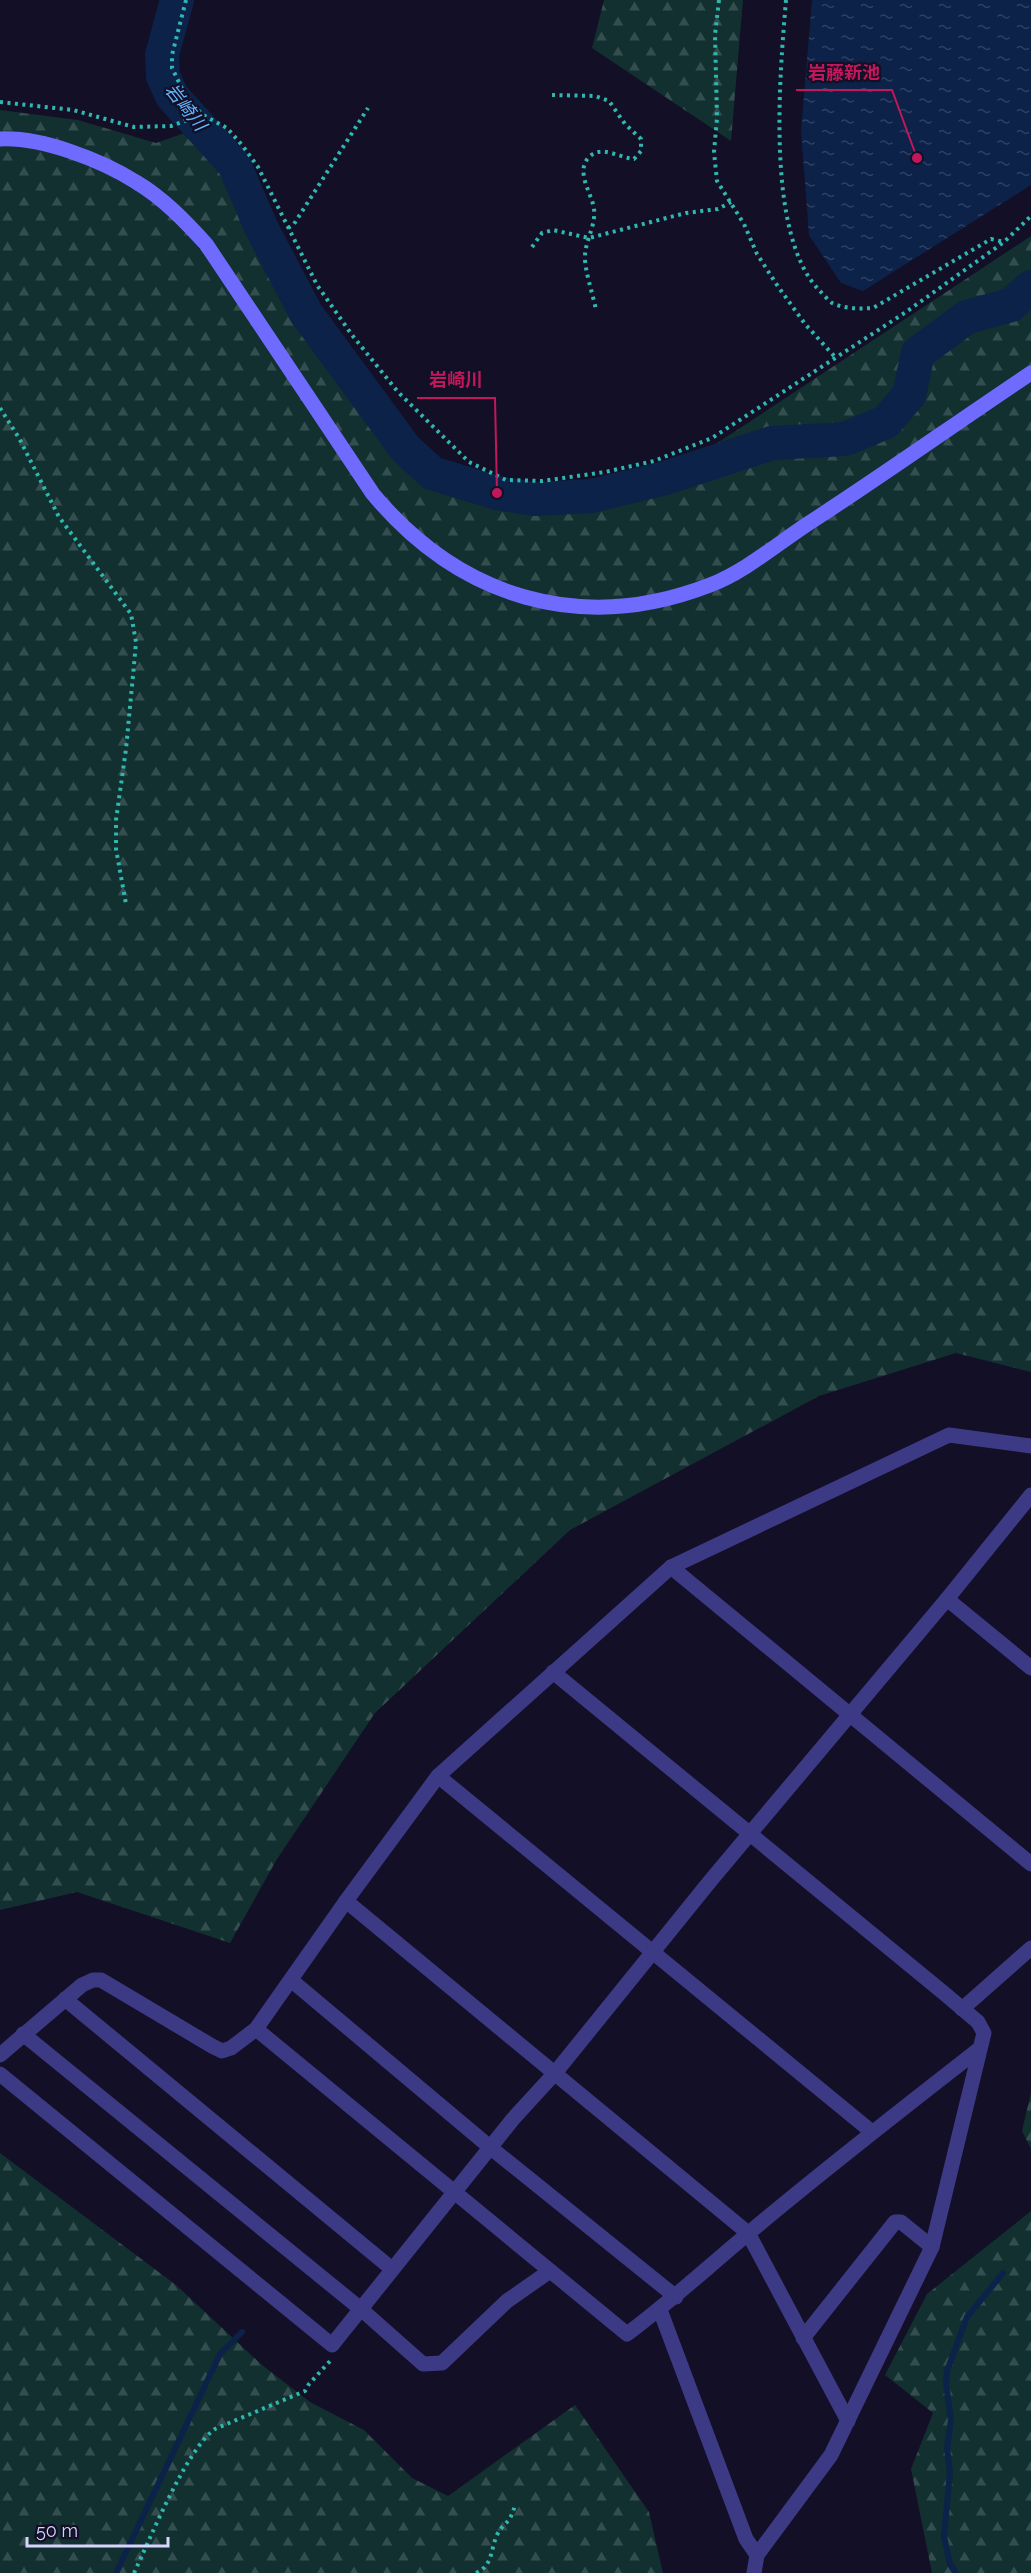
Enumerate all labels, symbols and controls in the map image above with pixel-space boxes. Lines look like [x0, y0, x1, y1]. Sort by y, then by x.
callout: 岩藤新池 [796, 54, 892, 90]
text: 岩藤新池 [808, 62, 880, 83]
water label: 岩崎川 [161, 79, 212, 136]
callout: 岩崎川 [417, 362, 495, 398]
text: 岩崎川 [429, 369, 483, 390]
scale bar [27, 2510, 168, 2548]
text: 50 m [36, 2520, 78, 2541]

